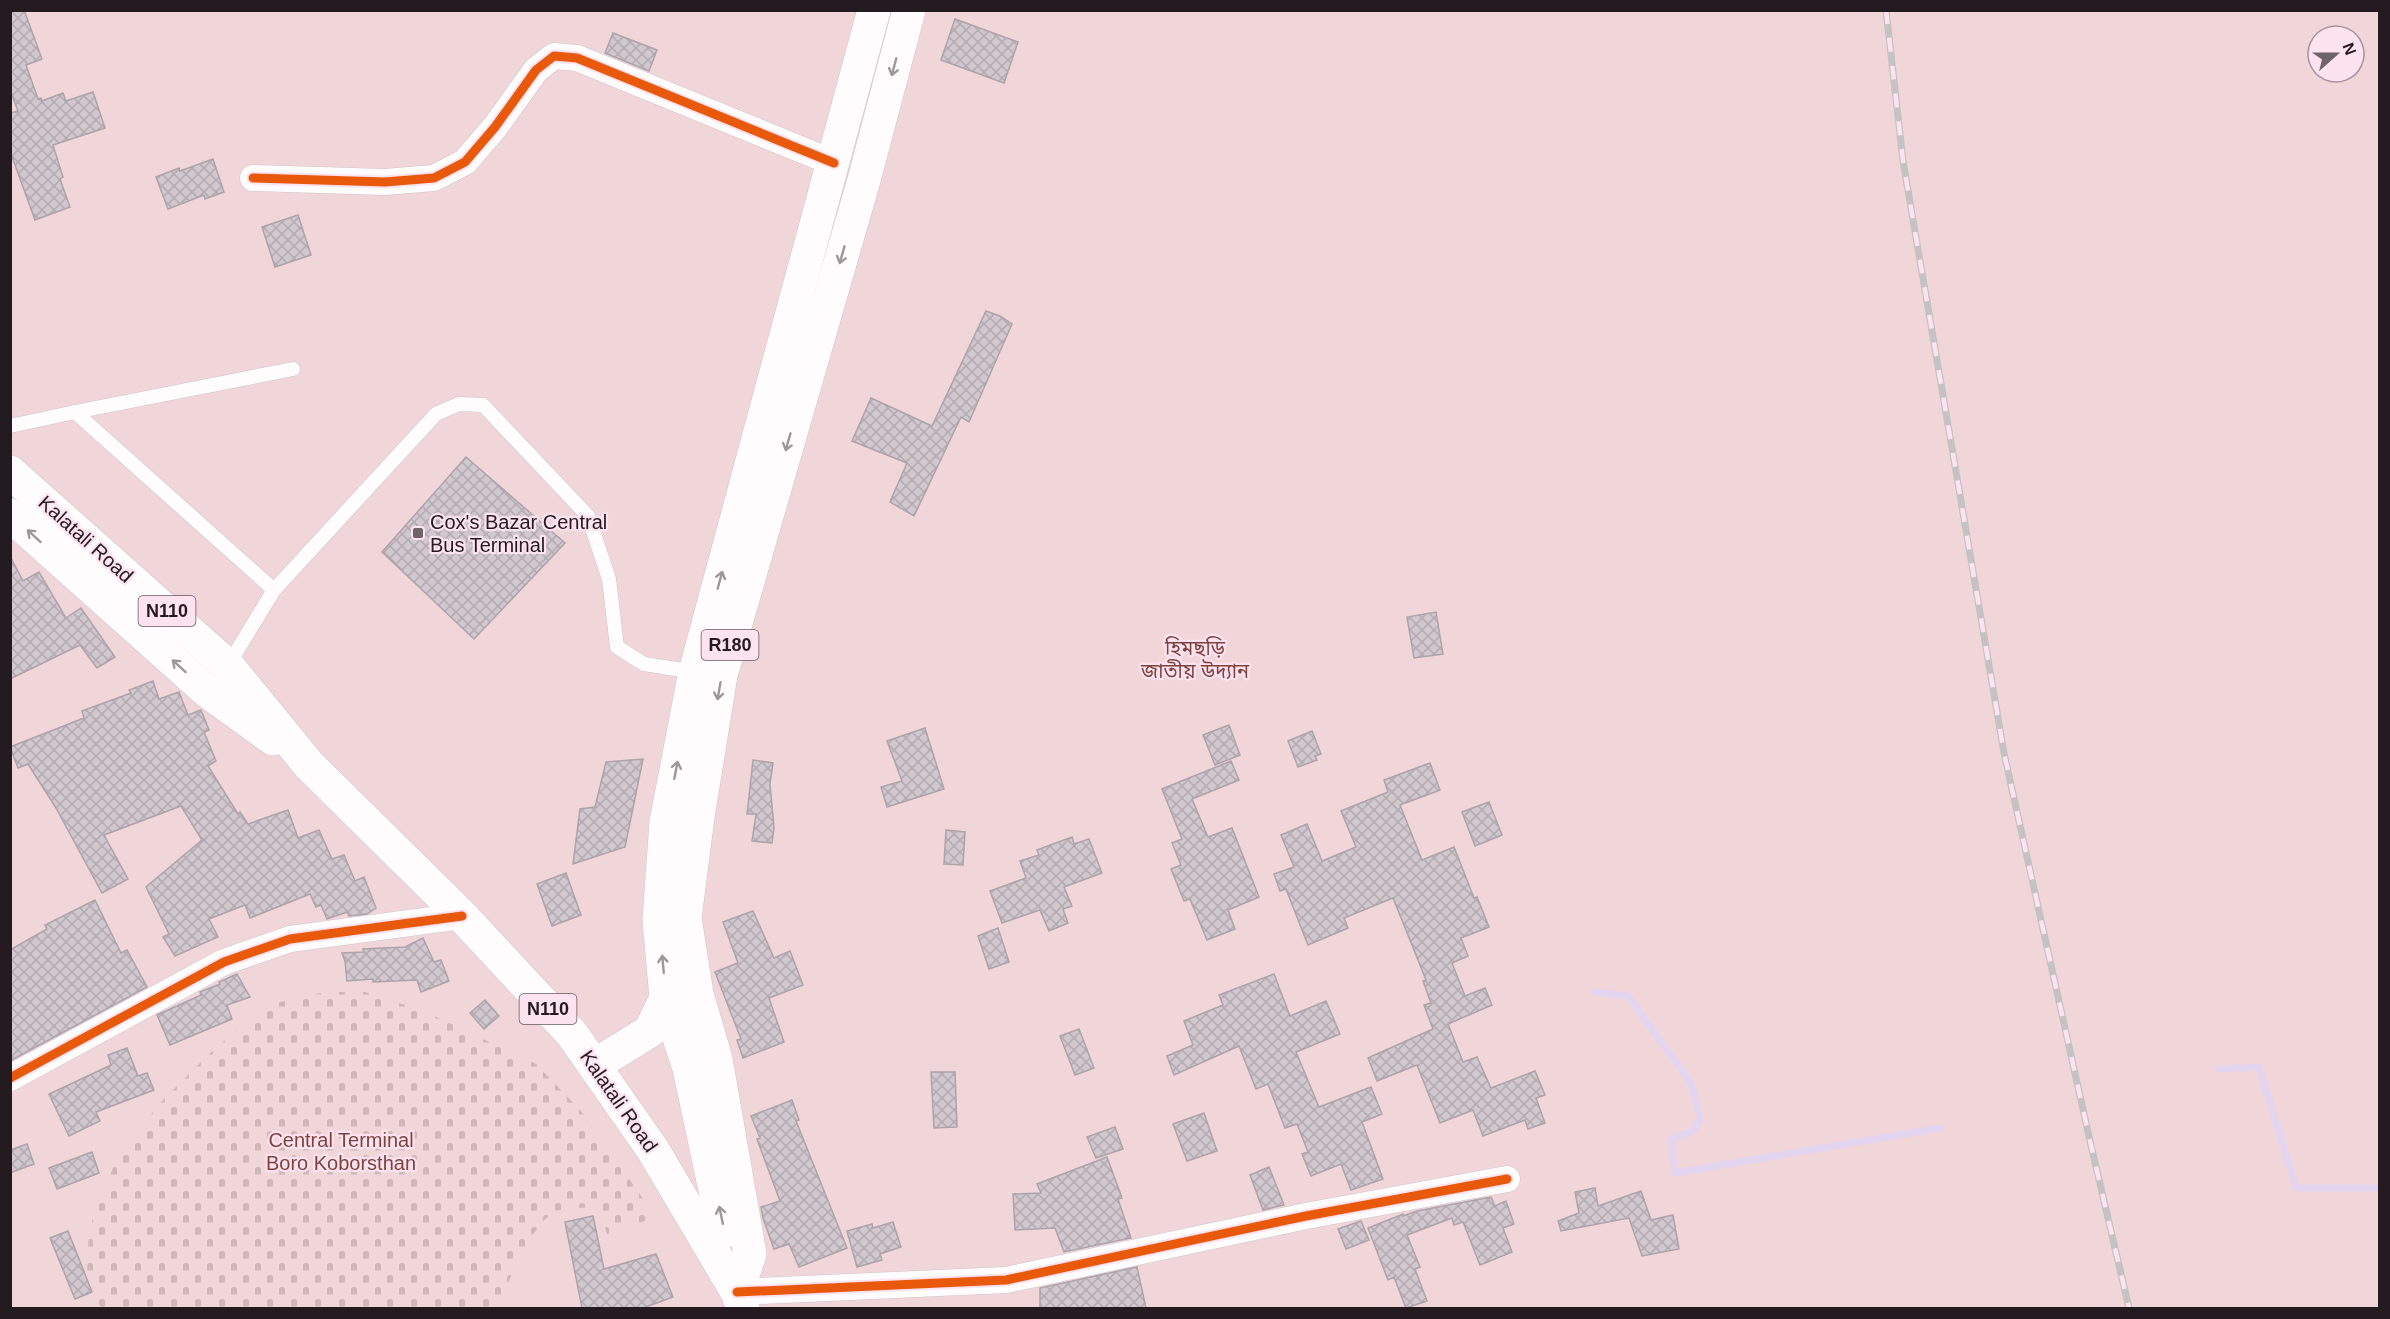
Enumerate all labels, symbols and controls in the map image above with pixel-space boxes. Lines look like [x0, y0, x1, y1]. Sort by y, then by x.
north arrow [2306, 24, 2366, 84]
text: N [2340, 40, 2360, 57]
one-way arrow [888, 57, 899, 76]
one-way arrow [836, 245, 847, 264]
one-way arrow [782, 433, 793, 452]
street label: Kalatali Road [34, 491, 138, 587]
place label: Cox's Bazar Central Bus Terminal [430, 511, 607, 556]
marker: Cox's Bazar Central Bus Terminal [411, 526, 425, 540]
one-way arrow [26, 529, 41, 543]
one-way arrow [715, 571, 726, 590]
road number: N110 [138, 596, 195, 626]
road number: R180 [702, 630, 758, 660]
park label: হিমছড়ি জাতীয় উদ্যান [1140, 636, 1250, 682]
one-way arrow [172, 659, 187, 673]
one-way arrow [713, 680, 724, 700]
one-way arrow [671, 761, 682, 781]
one-way arrow [657, 954, 668, 974]
road number: N110 [520, 994, 576, 1024]
street label: Kalatali Road [576, 1046, 662, 1156]
park label: Central Terminal Boro Koborsthan [266, 1129, 416, 1174]
one-way arrow [714, 1205, 726, 1224]

